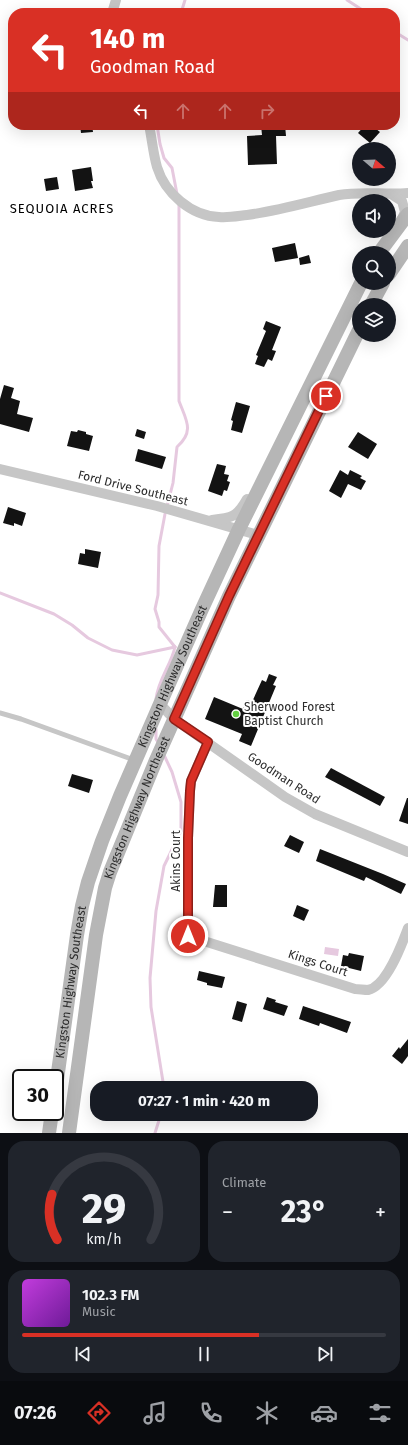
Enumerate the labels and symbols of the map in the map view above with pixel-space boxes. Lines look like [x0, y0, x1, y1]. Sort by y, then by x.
north arrow [352, 142, 396, 186]
district label: SEQUOIA ACRES [10, 201, 114, 216]
pin [309, 379, 343, 413]
street label: Ford Drive Southeast [76, 468, 190, 509]
street label: Kingston Highway Southeast [135, 602, 210, 750]
place label: Sherwood Forest Baptist Church [244, 700, 336, 728]
marker: Sherwood Forest Baptist Church [231, 709, 241, 719]
street label: Kingston Highway Northeast [101, 734, 173, 881]
street label: Goodman Road [245, 749, 323, 807]
street label: Akins Court [169, 830, 183, 892]
street label: Kingston Highway Southeast [53, 904, 89, 1059]
position arrow [167, 915, 209, 957]
street label: Kings Court [286, 947, 350, 979]
speed limit sign: 30 [12, 1069, 64, 1121]

